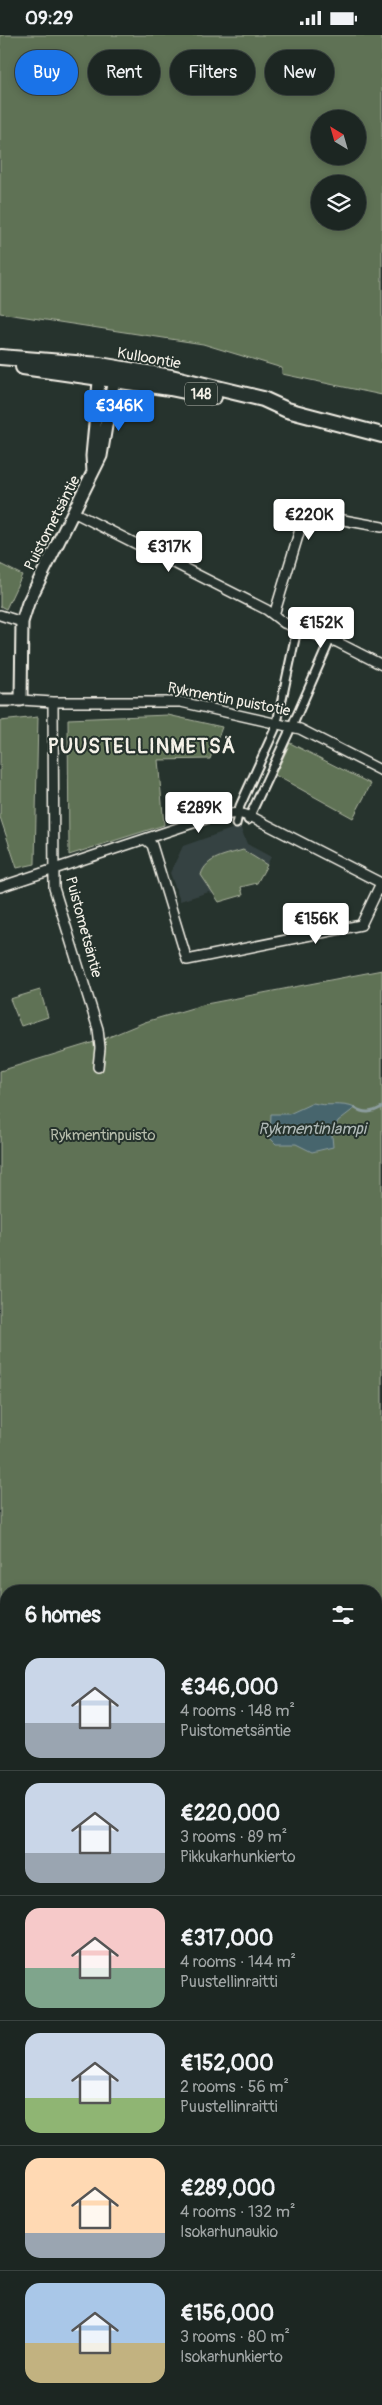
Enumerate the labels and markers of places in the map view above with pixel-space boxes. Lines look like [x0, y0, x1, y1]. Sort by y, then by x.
pin: €346K [84, 389, 154, 432]
pin: €220K [274, 499, 344, 541]
pin: €317K [134, 531, 204, 573]
pin: €152K [286, 607, 356, 649]
pin: €289K [164, 791, 234, 834]
pin: €156K [281, 903, 351, 945]

